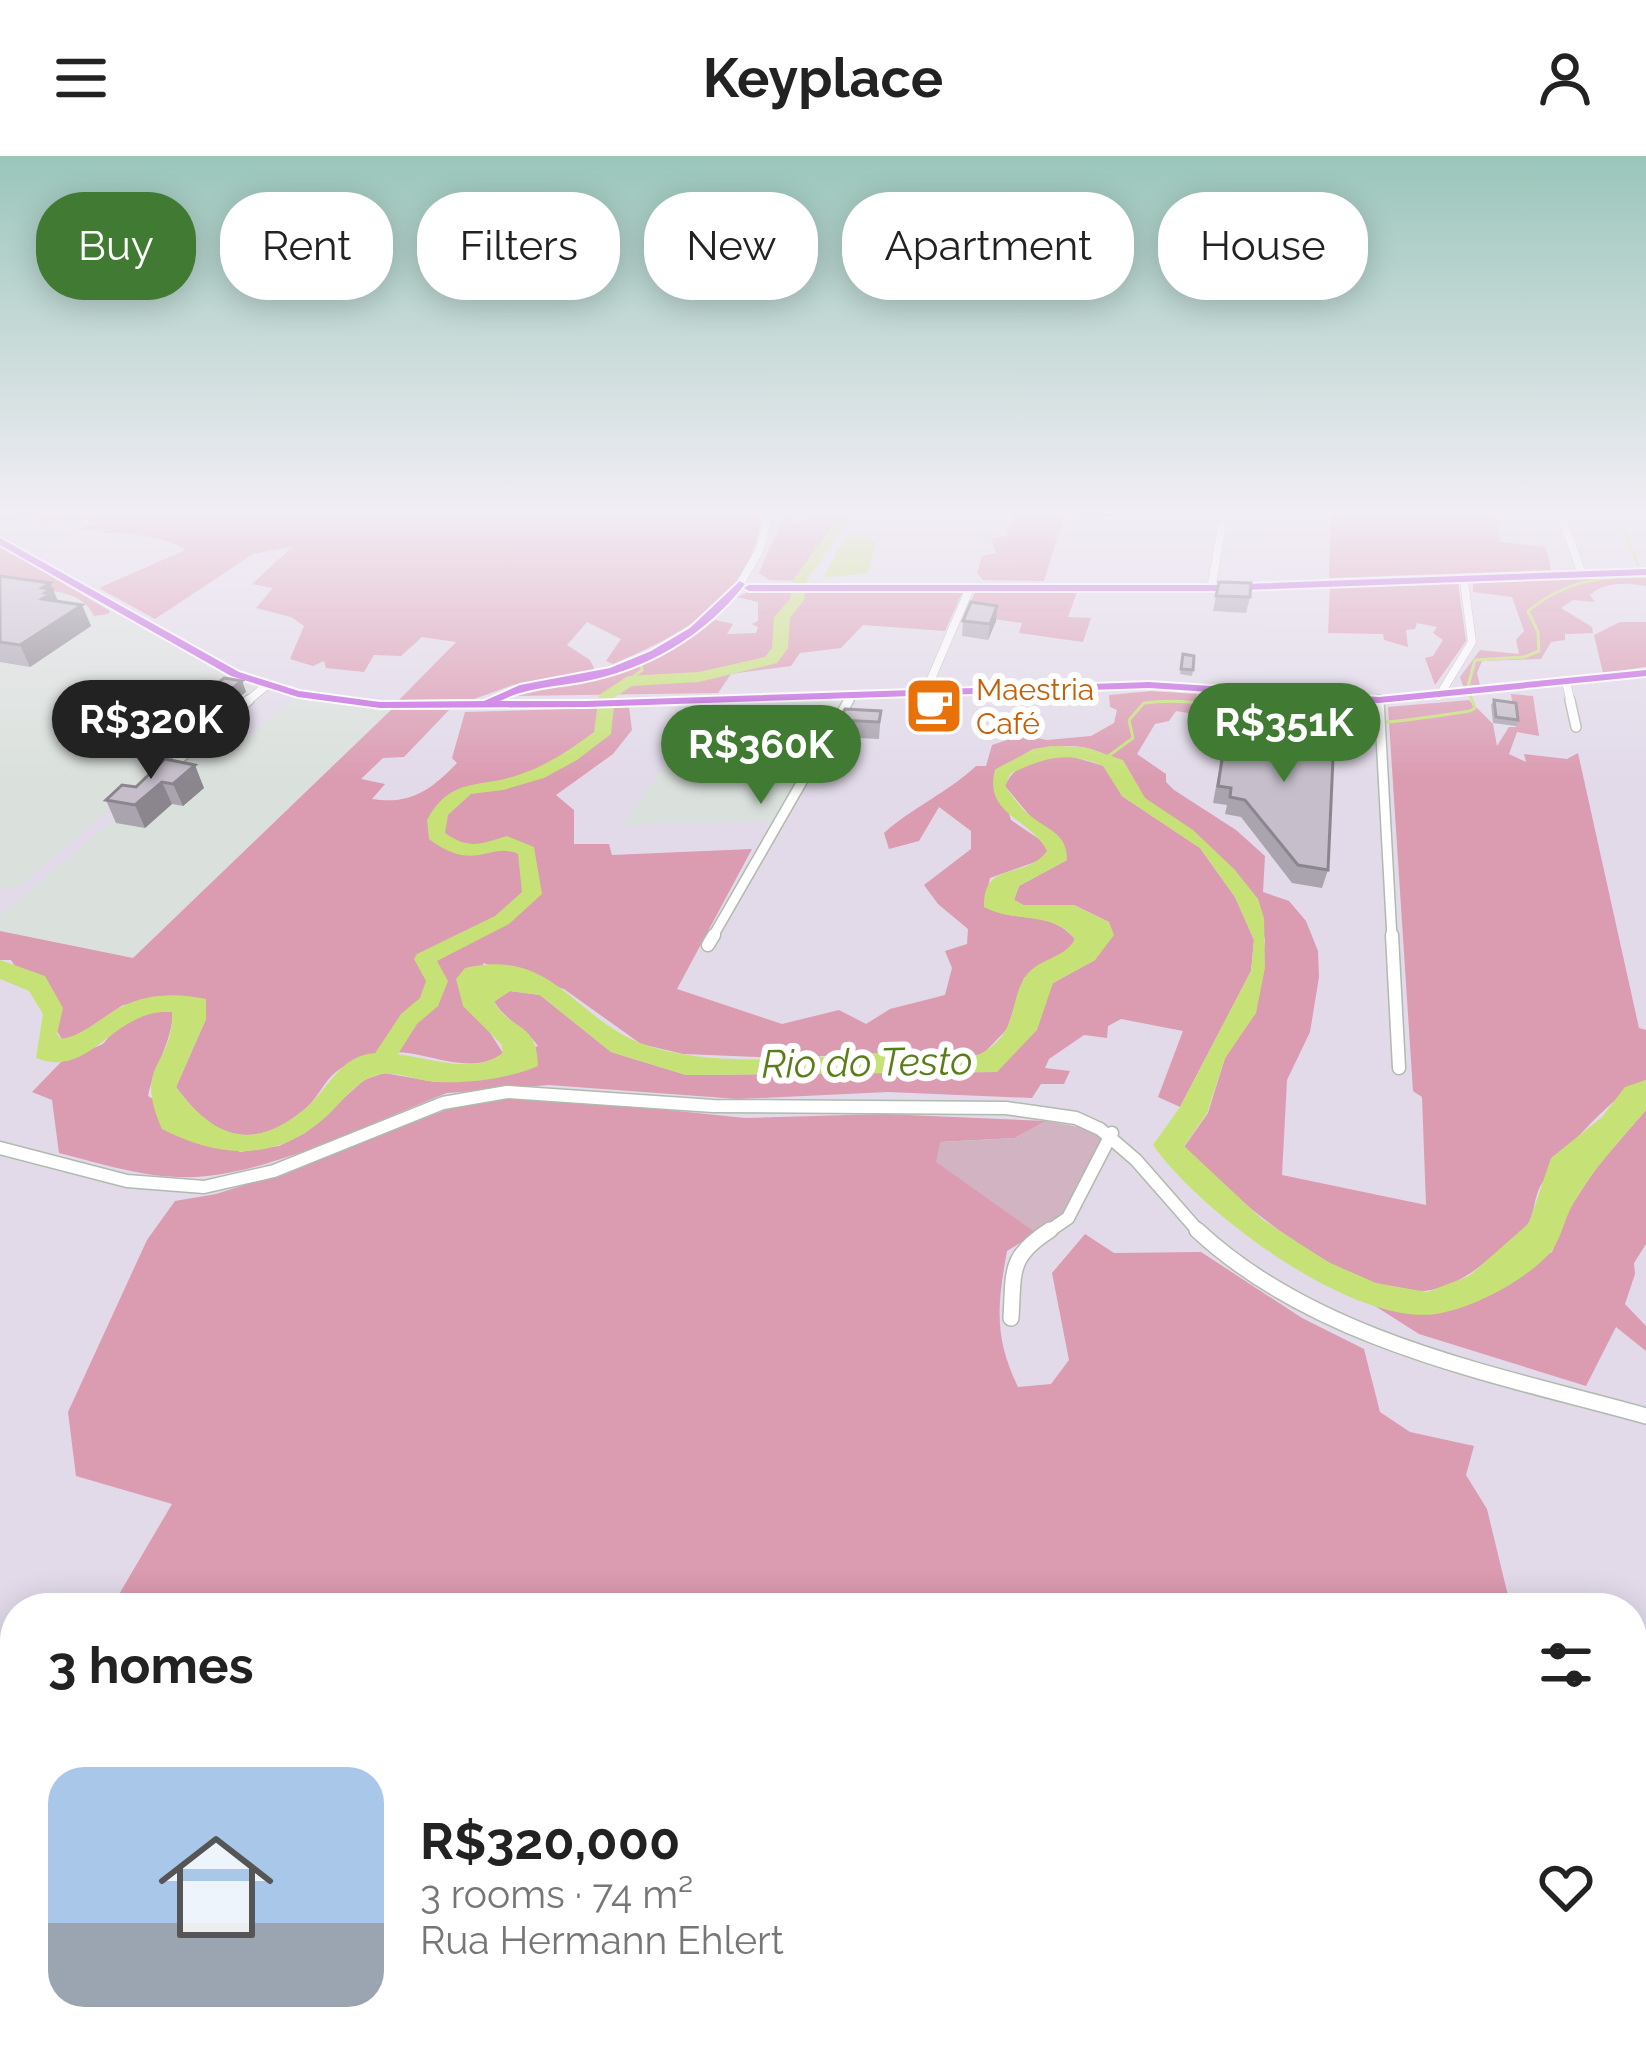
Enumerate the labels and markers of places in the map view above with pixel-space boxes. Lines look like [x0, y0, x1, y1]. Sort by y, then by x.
place label: Maestria Café [976, 672, 1094, 741]
cafe icon: Maestria Café [903, 675, 965, 737]
pin: R$320K [53, 680, 249, 782]
pin: R$351K [1186, 683, 1382, 785]
pin: R$360K [663, 705, 859, 807]

